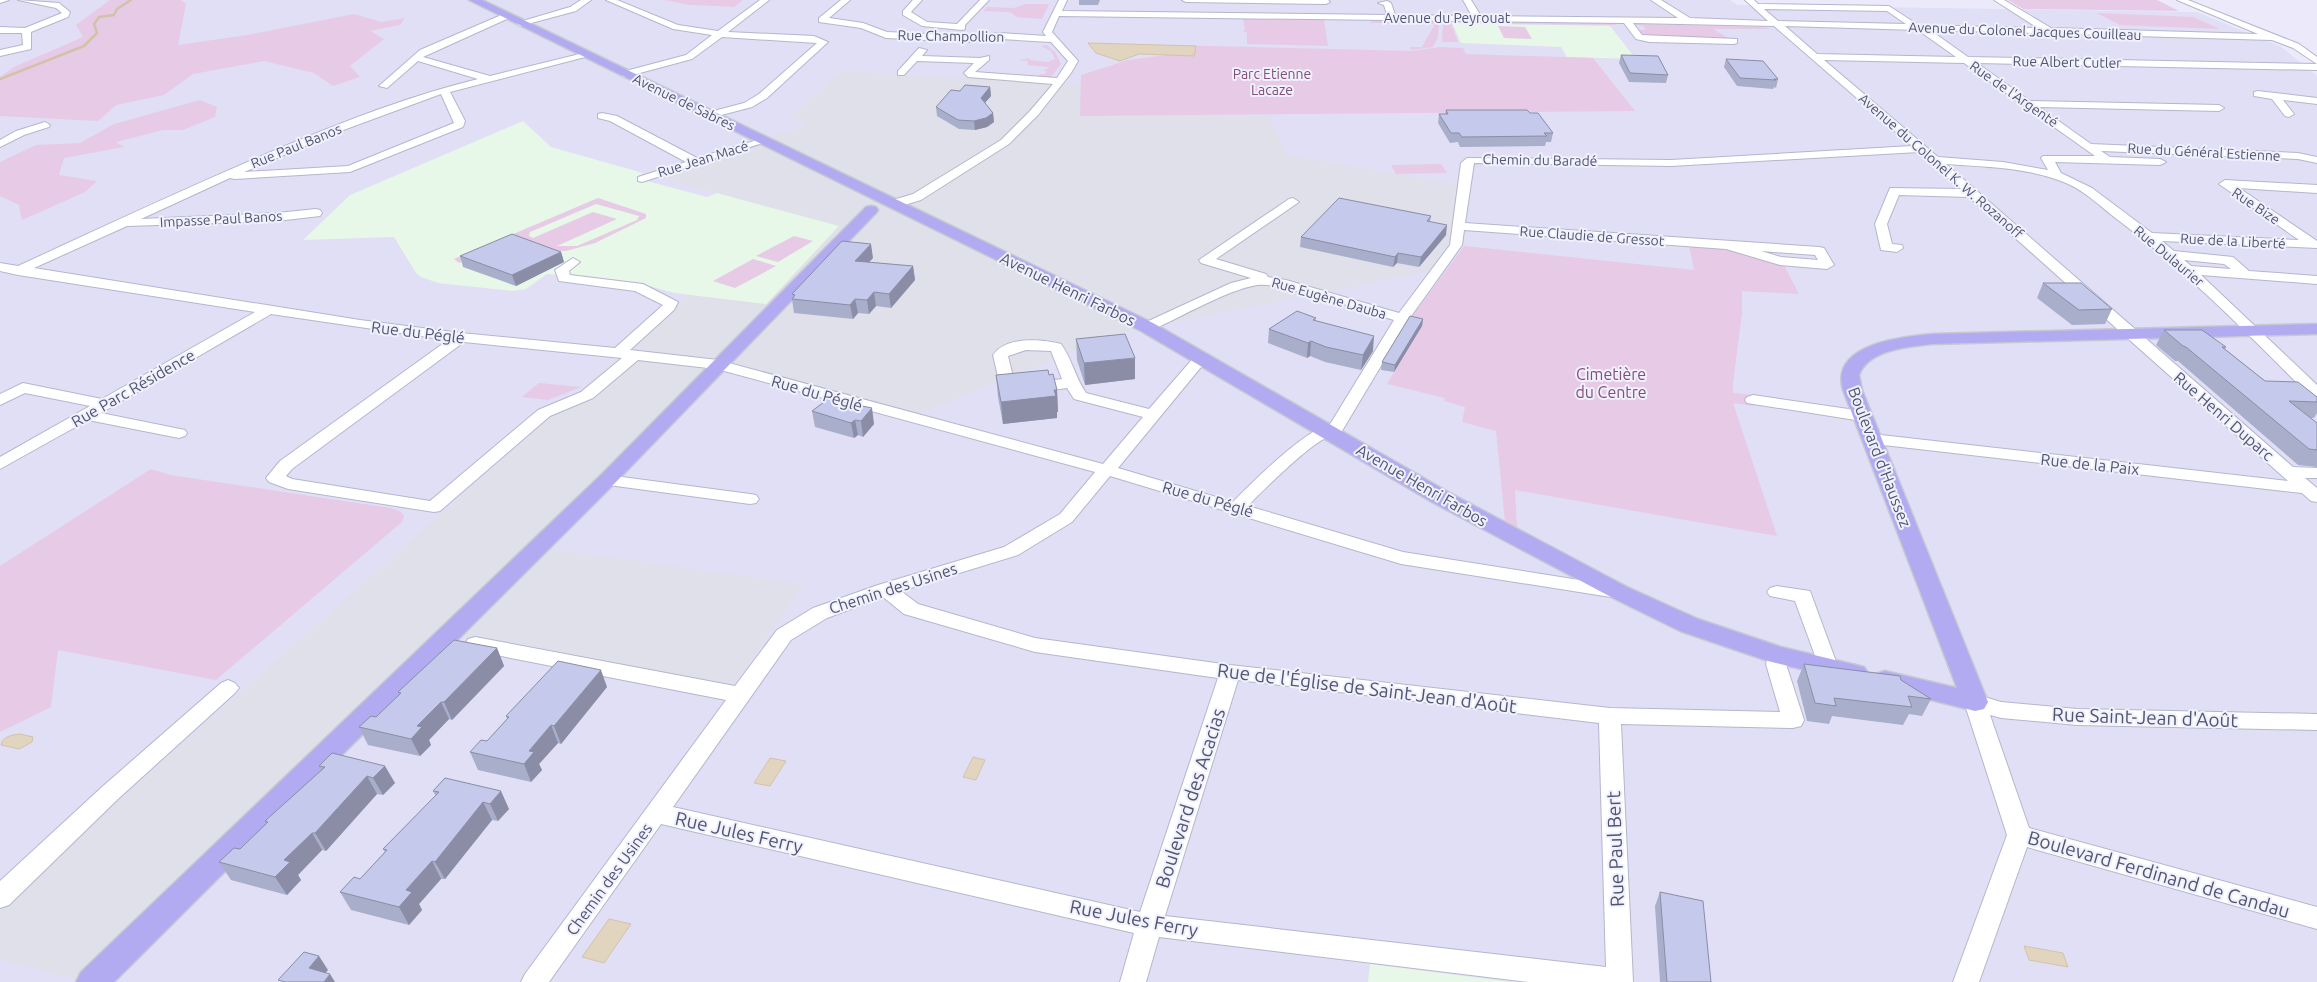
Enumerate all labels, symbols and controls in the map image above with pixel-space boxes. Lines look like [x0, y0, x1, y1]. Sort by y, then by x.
street label: Avenue du Peyrouat [1384, 10, 1511, 26]
street label: Avenue du Colonel Jacques Couilleau [1908, 19, 2142, 43]
street label: Rue Champollion [897, 27, 1005, 45]
street label: Rue Albert Cutler [2012, 53, 2122, 71]
street label: Rue de l'Argenté [1967, 58, 2061, 130]
park label: Parc Etienne Lacaze [1233, 66, 1311, 98]
street label: Avenue de Sabres [630, 70, 738, 134]
street label: Avenue du Colonel K. W. Rozanoff [1855, 90, 2027, 242]
street label: Rue Paul Banos [248, 121, 344, 171]
street label: Rue Jean Macé [656, 138, 750, 180]
street label: Rue du Général Estienne [2127, 140, 2281, 164]
street label: Chemin du Baradé [1482, 151, 1598, 169]
street label: Rue Bize [2229, 184, 2283, 228]
street label: Impasse Paul Banos [159, 208, 283, 230]
street label: Rue Dulaurier [2131, 222, 2208, 290]
street label: Rue Claudie de Gressot [1519, 223, 1665, 249]
street label: Rue de la Liberté [2180, 230, 2286, 252]
street label: Avenue Henri Farbos [998, 248, 1139, 330]
street label: Rue Eugène Dauba [1270, 274, 1388, 322]
street label: Rue du Péglé [370, 317, 466, 347]
street label: Rue Parc Résidence [68, 345, 198, 431]
park label: Cimetière du Centre [1575, 365, 1647, 401]
street label: Rue Henri Duparc [2171, 368, 2278, 464]
street label: Rue du Péglé [769, 371, 865, 415]
street label: Boulevard d'Haussez [1845, 384, 1915, 530]
street label: Avenue Henri Farbos [1353, 440, 1491, 530]
street label: Rue de la Paix [2040, 450, 2140, 478]
street label: Rue du Péglé [1160, 477, 1256, 521]
street label: Chemin des Usines [827, 559, 959, 617]
street label: Rue de l'Église de Saint-Jean d'Août [1216, 659, 1518, 717]
street label: Rue Saint-Jean d'Août [2052, 703, 2239, 731]
street label: Boulevard des Acacias [1151, 705, 1229, 891]
street label: Rue Paul Bert [1602, 790, 1628, 907]
street label: Rue Jules Ferry [673, 807, 805, 857]
street label: Chemin des Usines [562, 820, 656, 938]
street label: Boulevard Ferdinand de Candau [2026, 826, 2292, 922]
street label: Rue Jules Ferry [1068, 895, 1200, 941]

